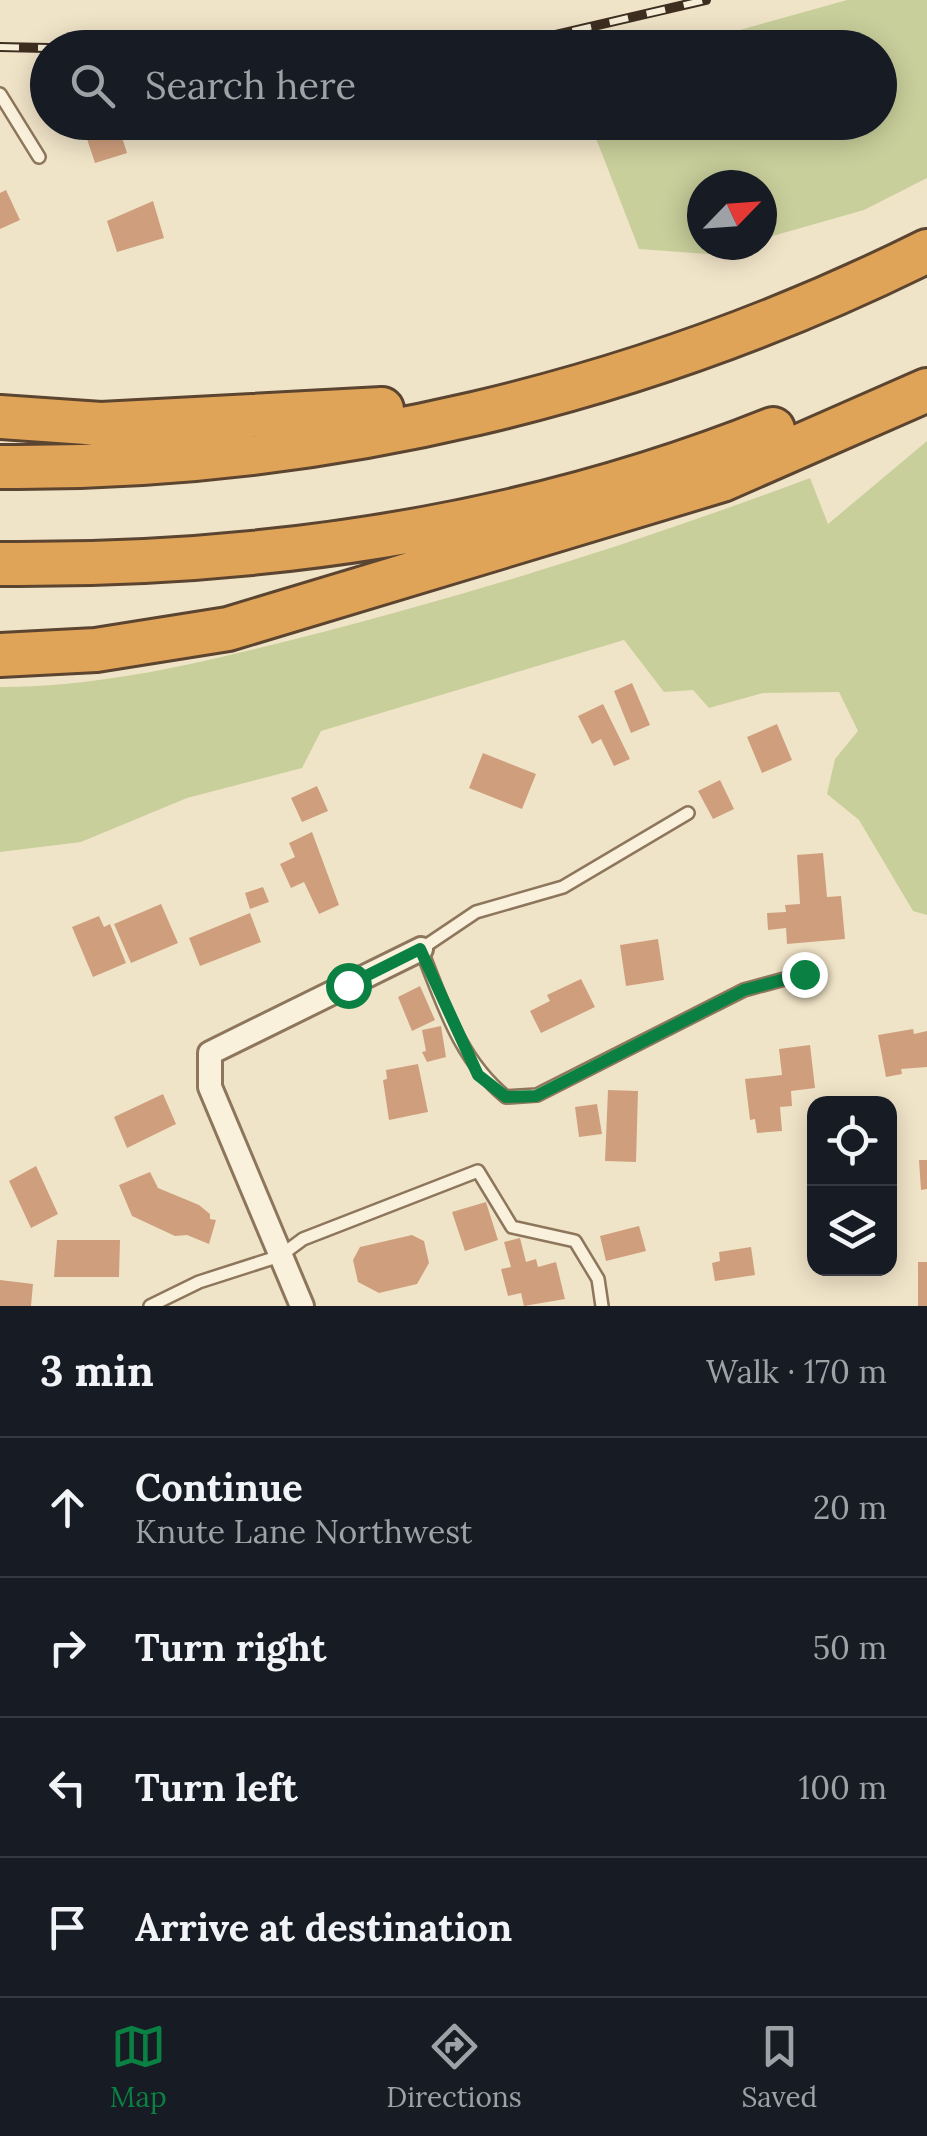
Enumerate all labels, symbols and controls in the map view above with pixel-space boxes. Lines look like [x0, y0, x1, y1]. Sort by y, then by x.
search box [30, 30, 897, 140]
icon: search [65, 58, 120, 113]
text: Search here [145, 61, 356, 109]
north arrow [687, 170, 777, 260]
route end [782, 952, 828, 998]
route start [326, 963, 372, 1009]
map controls [807, 1096, 897, 1276]
button: locate [807, 1096, 897, 1186]
button: layers [807, 1186, 897, 1276]
text: 3 min [40, 1344, 154, 1398]
text: Walk · 170 m [706, 1351, 887, 1392]
text: Continue [135, 1463, 303, 1511]
icon: ahead [40, 1480, 95, 1535]
text: 20 m [813, 1487, 887, 1528]
text: Knute Lane Northwest [135, 1511, 472, 1552]
icon: right [40, 1620, 95, 1675]
text: Turn right [135, 1623, 326, 1671]
text: 50 m [813, 1627, 887, 1668]
icon: left [40, 1760, 95, 1815]
text: Turn left [135, 1763, 298, 1811]
text: 100 m [799, 1767, 887, 1808]
icon: arrive [40, 1900, 95, 1955]
text: Arrive at destination [135, 1903, 512, 1951]
tab: Map [110, 2019, 167, 2115]
tab: Directions [386, 2019, 522, 2115]
tab: Saved [741, 2019, 817, 2115]

